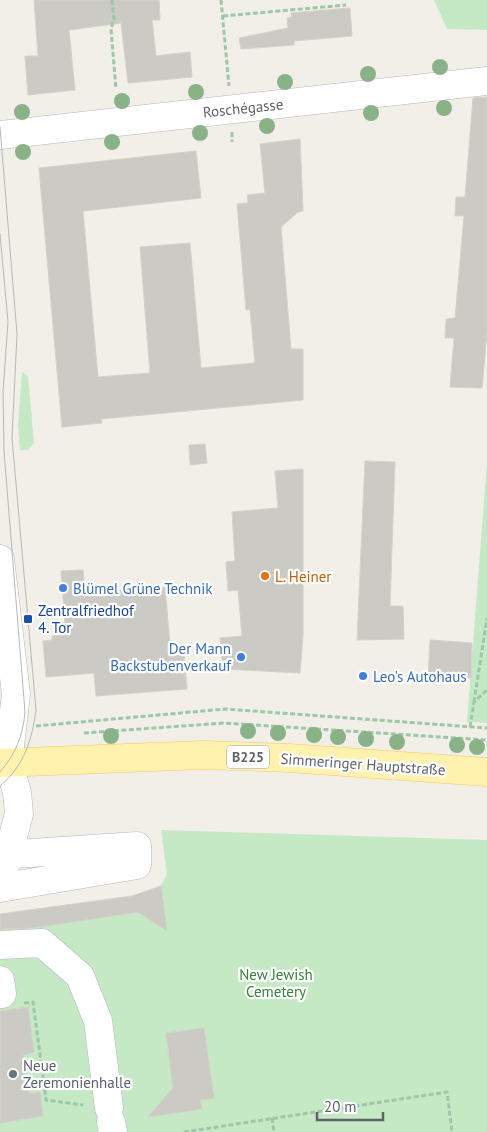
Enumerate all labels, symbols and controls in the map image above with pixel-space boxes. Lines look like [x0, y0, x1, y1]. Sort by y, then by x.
street label: Roschégasse [202, 94, 284, 122]
place label: L. Heiner [275, 567, 331, 586]
marker: L. Heiner [259, 570, 271, 582]
place label: Blümel Grüne Technik [73, 579, 213, 598]
marker: Blümel Grüne Technik [57, 582, 69, 594]
place label: Zentralfriedhof 4. Tor [38, 601, 135, 637]
marker: Zentralfriedhof 4. Tor [22, 613, 34, 625]
place label: Der Mann Backstubenverkauf [110, 639, 232, 675]
marker: Der Mann Backstubenverkauf [235, 651, 247, 663]
place label: Leo's Autohaus [373, 667, 467, 686]
marker: Leo's Autohaus [357, 670, 369, 682]
road number: B225 [227, 746, 269, 769]
street label: Simmeringer Hauptstraße [280, 749, 446, 779]
park label: New Jewish Cemetery [239, 965, 313, 1001]
place label: Neue Zeremonienhalle [23, 1056, 131, 1092]
marker: Neue Zeremonienhalle [7, 1068, 19, 1080]
scale bar [317, 1090, 383, 1122]
text: 20 m [324, 1097, 357, 1116]

